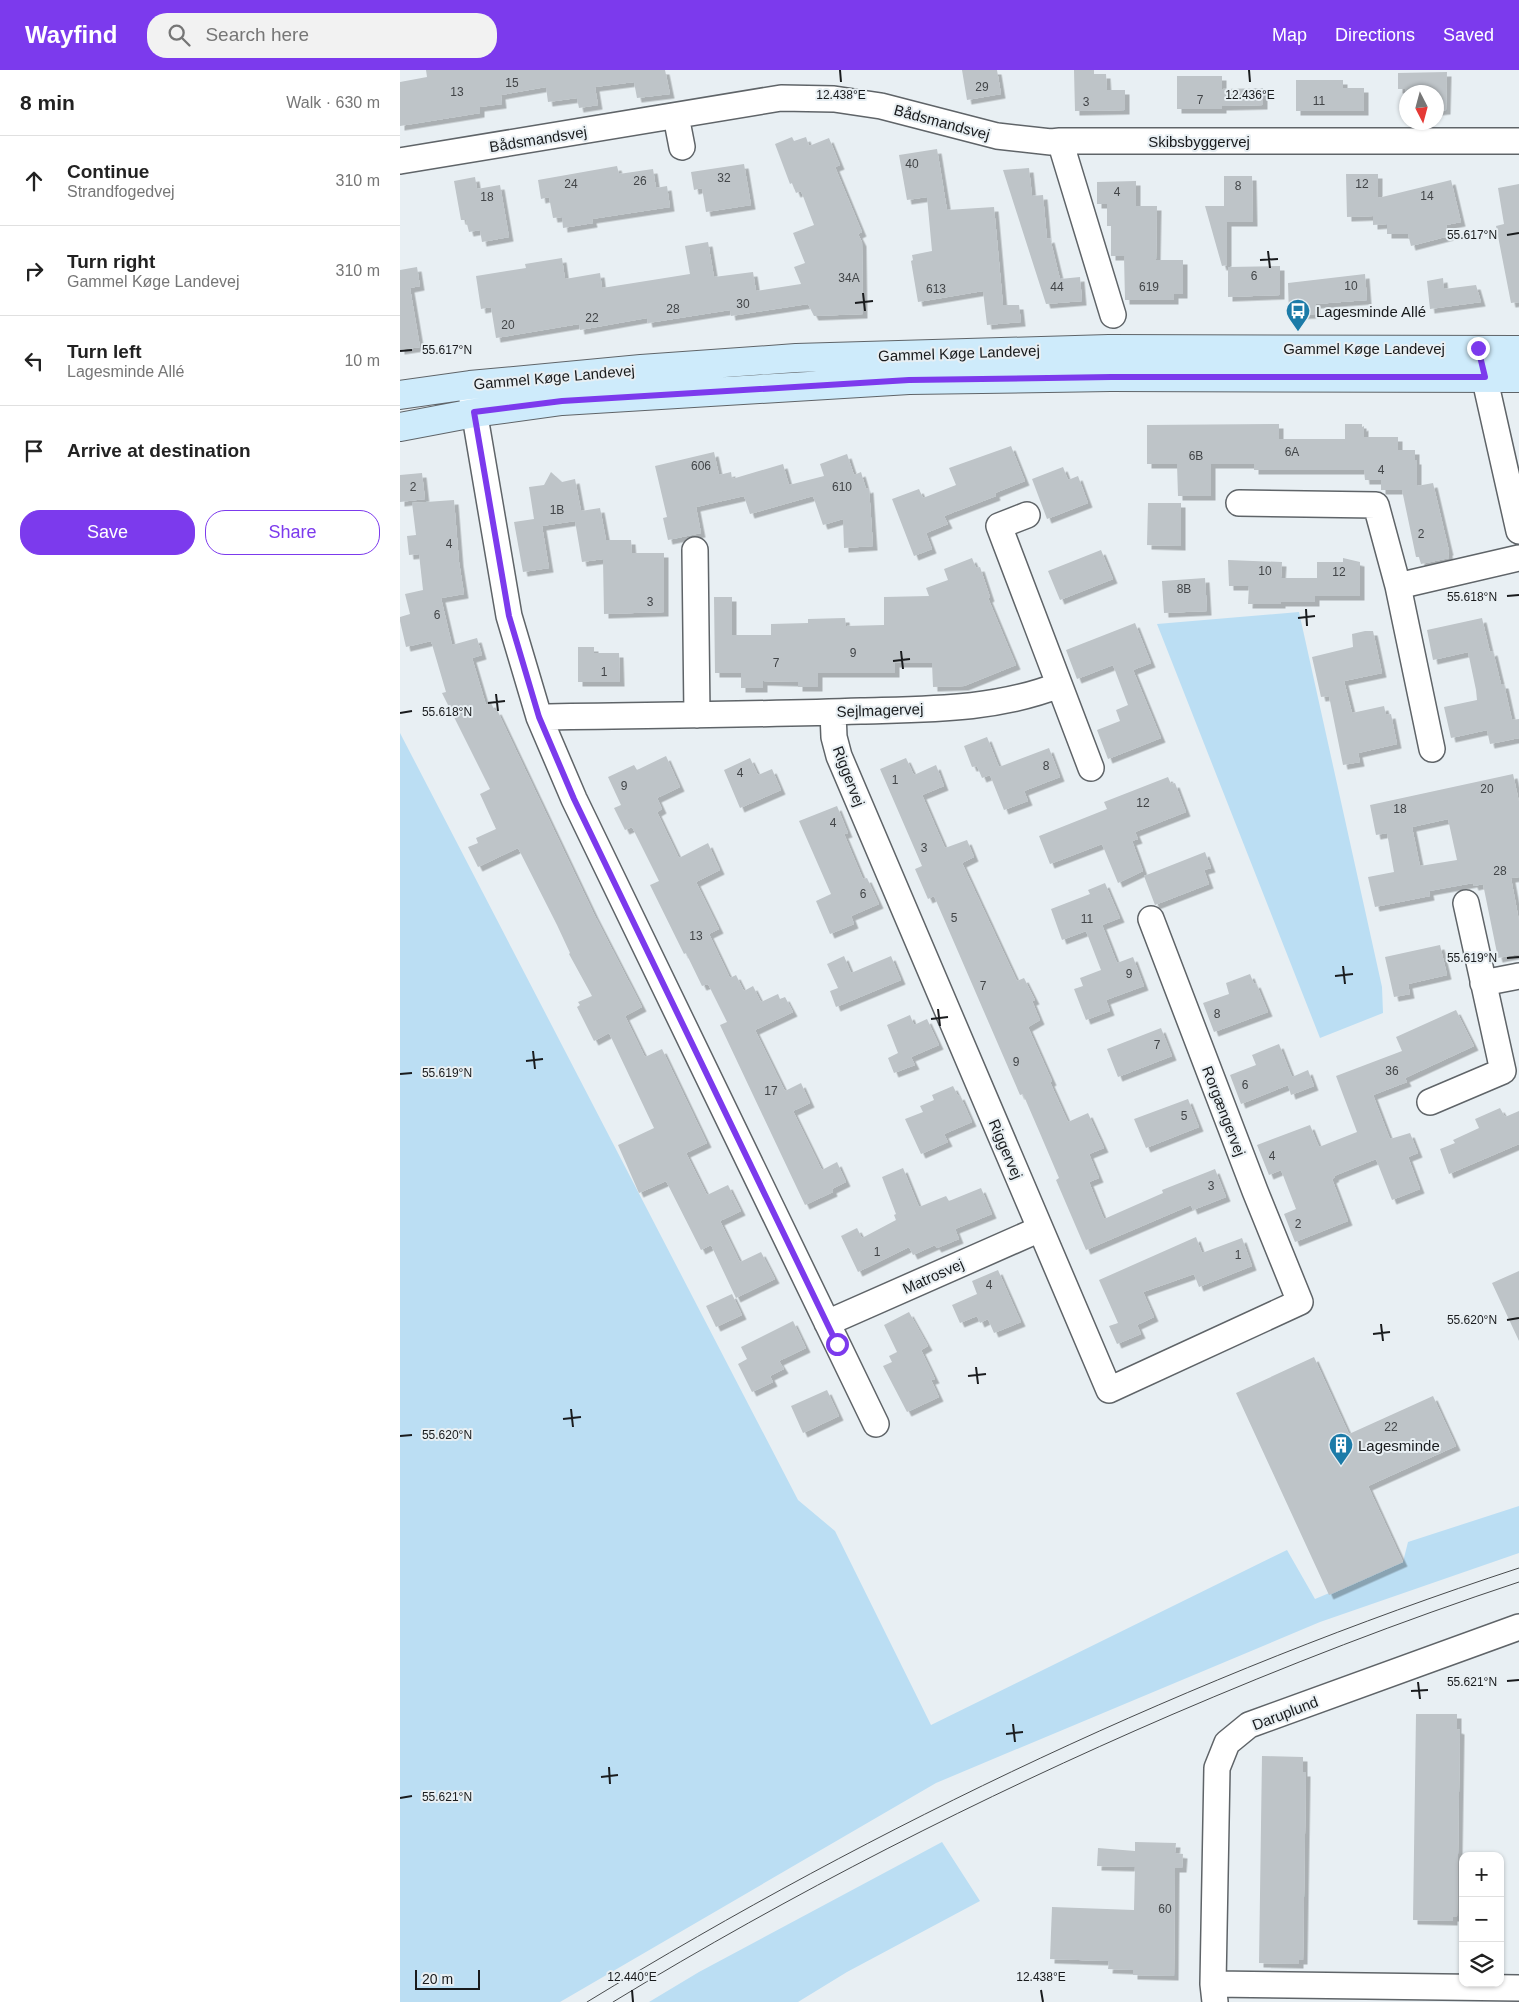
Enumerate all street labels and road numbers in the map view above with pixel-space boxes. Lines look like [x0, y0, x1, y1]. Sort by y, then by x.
street label: Bådsmandsvej [892, 101, 992, 143]
street label: Bådsmandsvej [488, 123, 588, 155]
street label: Skibsbyggervej [1148, 133, 1250, 150]
street label: Gammel Køge Landevej [1283, 340, 1445, 357]
street label: Gammel Køge Landevej [878, 342, 1040, 364]
street label: Gammel Køge Landevej [473, 361, 635, 393]
street label: Sejlmagervej [836, 700, 924, 720]
street label: Riggervej [830, 743, 868, 809]
street label: Rorgængervej [1199, 1064, 1249, 1158]
street label: Riggervej [986, 1117, 1026, 1181]
street label: Matrosvej [900, 1255, 966, 1297]
street label: Daruplund [1250, 1693, 1320, 1733]

